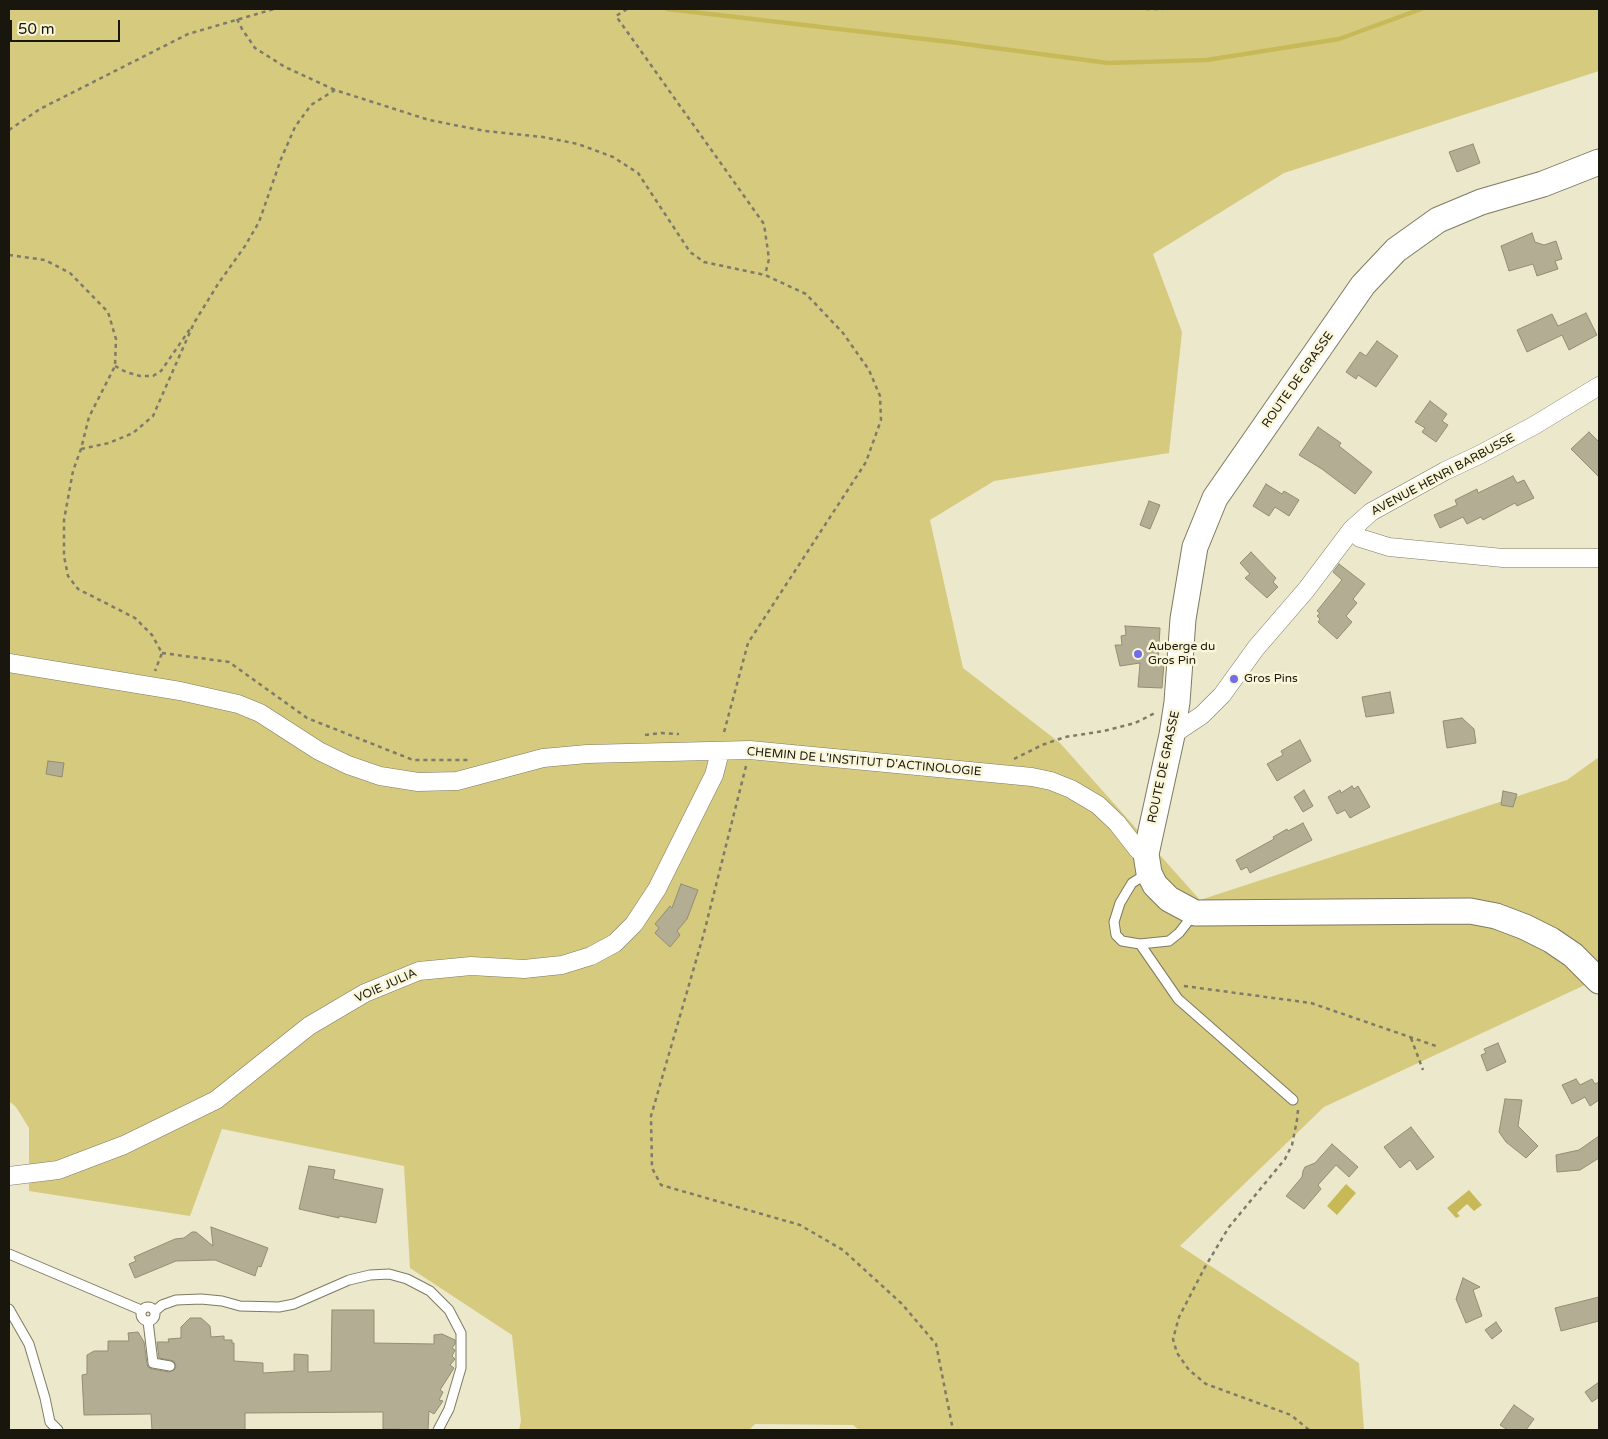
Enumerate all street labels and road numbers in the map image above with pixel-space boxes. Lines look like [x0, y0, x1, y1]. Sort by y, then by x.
street label: ROUTE DE GRASSE [1259, 329, 1337, 431]
street label: AVENUE HENRI BARBUSSE [1369, 431, 1517, 519]
street label: ROUTE DE GRASSE [1145, 710, 1183, 824]
street label: CHEMIN DE L'INSTITUT D'ACTINOLOGIE [746, 745, 982, 779]
street label: VOIE JULIA [353, 966, 419, 1006]

